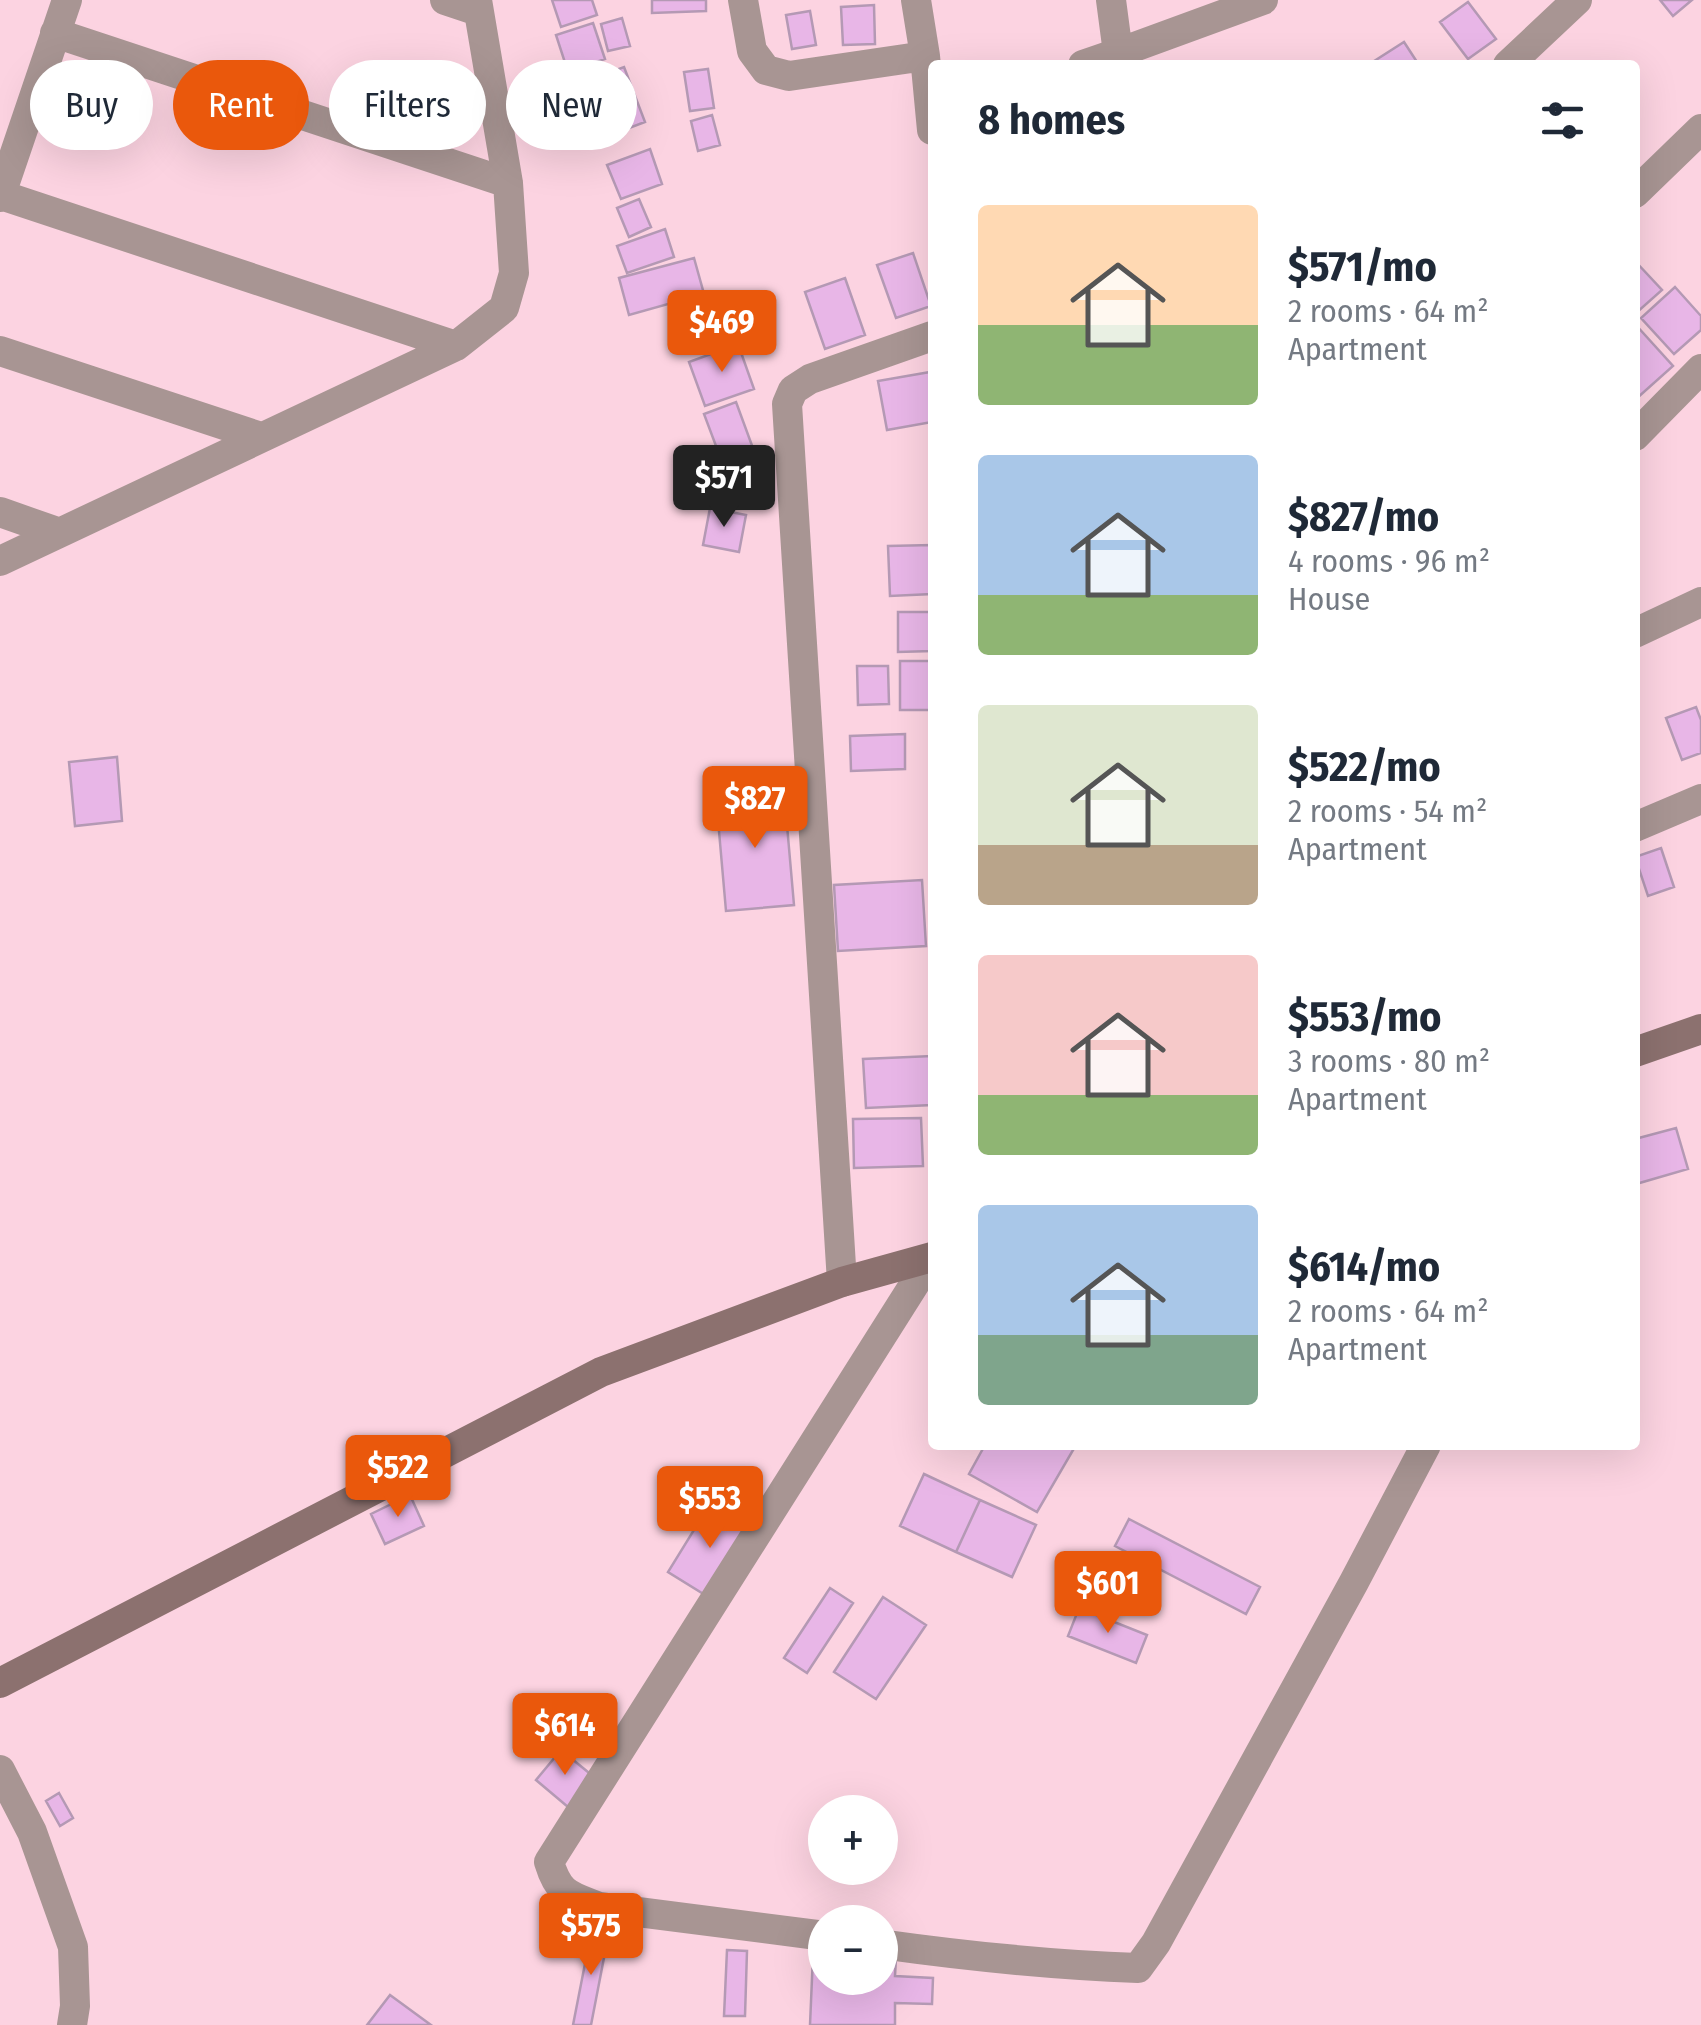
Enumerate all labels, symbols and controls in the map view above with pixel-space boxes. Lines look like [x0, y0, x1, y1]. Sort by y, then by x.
chip: Buy [30, 60, 153, 150]
chip: Rent [173, 60, 309, 150]
chip: Filters [329, 60, 486, 150]
chip: New [506, 60, 637, 150]
icon: filters [1535, 93, 1590, 148]
text: 8 homes [978, 95, 1125, 145]
text: $571/mo [1288, 242, 1437, 292]
icon: home [1058, 245, 1178, 365]
pin: $469 [663, 290, 781, 375]
text: 2 rooms · 64 m² [1288, 292, 1489, 330]
text: $469 [689, 303, 755, 341]
text: Apartment [1288, 330, 1427, 368]
pin: $571 [665, 445, 783, 530]
text: $571 [695, 458, 753, 496]
text: $827/mo [1288, 492, 1439, 542]
icon: home [1058, 495, 1178, 615]
text: 4 rooms · 96 m² [1288, 542, 1490, 580]
text: House [1288, 580, 1370, 618]
text: $522/mo [1288, 742, 1441, 792]
icon: home [1058, 745, 1178, 865]
pin: $827 [696, 766, 814, 851]
text: $827 [725, 779, 785, 817]
text: 2 rooms · 54 m² [1288, 792, 1487, 830]
text: Apartment [1288, 830, 1427, 868]
text: $553/mo [1288, 992, 1441, 1042]
icon: home [1058, 995, 1178, 1115]
text: 3 rooms · 80 m² [1288, 1042, 1490, 1080]
text: Apartment [1288, 1080, 1427, 1118]
text: $614/mo [1288, 1242, 1440, 1292]
icon: home [1058, 1245, 1178, 1365]
text: 2 rooms · 64 m² [1288, 1292, 1489, 1330]
text: Apartment [1288, 1330, 1427, 1368]
pin: $522 [339, 1435, 457, 1520]
text: $522 [368, 1448, 428, 1486]
pin: $553 [651, 1466, 769, 1551]
text: $553 [679, 1479, 741, 1517]
pin: $601 [1049, 1551, 1167, 1636]
text: $601 [1077, 1564, 1139, 1602]
pin: $614 [506, 1693, 624, 1778]
text: $614 [534, 1706, 596, 1744]
map controls [808, 1795, 898, 1995]
button: + [808, 1795, 898, 1885]
pin: $575 [532, 1893, 650, 1978]
button: − [808, 1905, 898, 1995]
text: $575 [561, 1906, 621, 1944]

